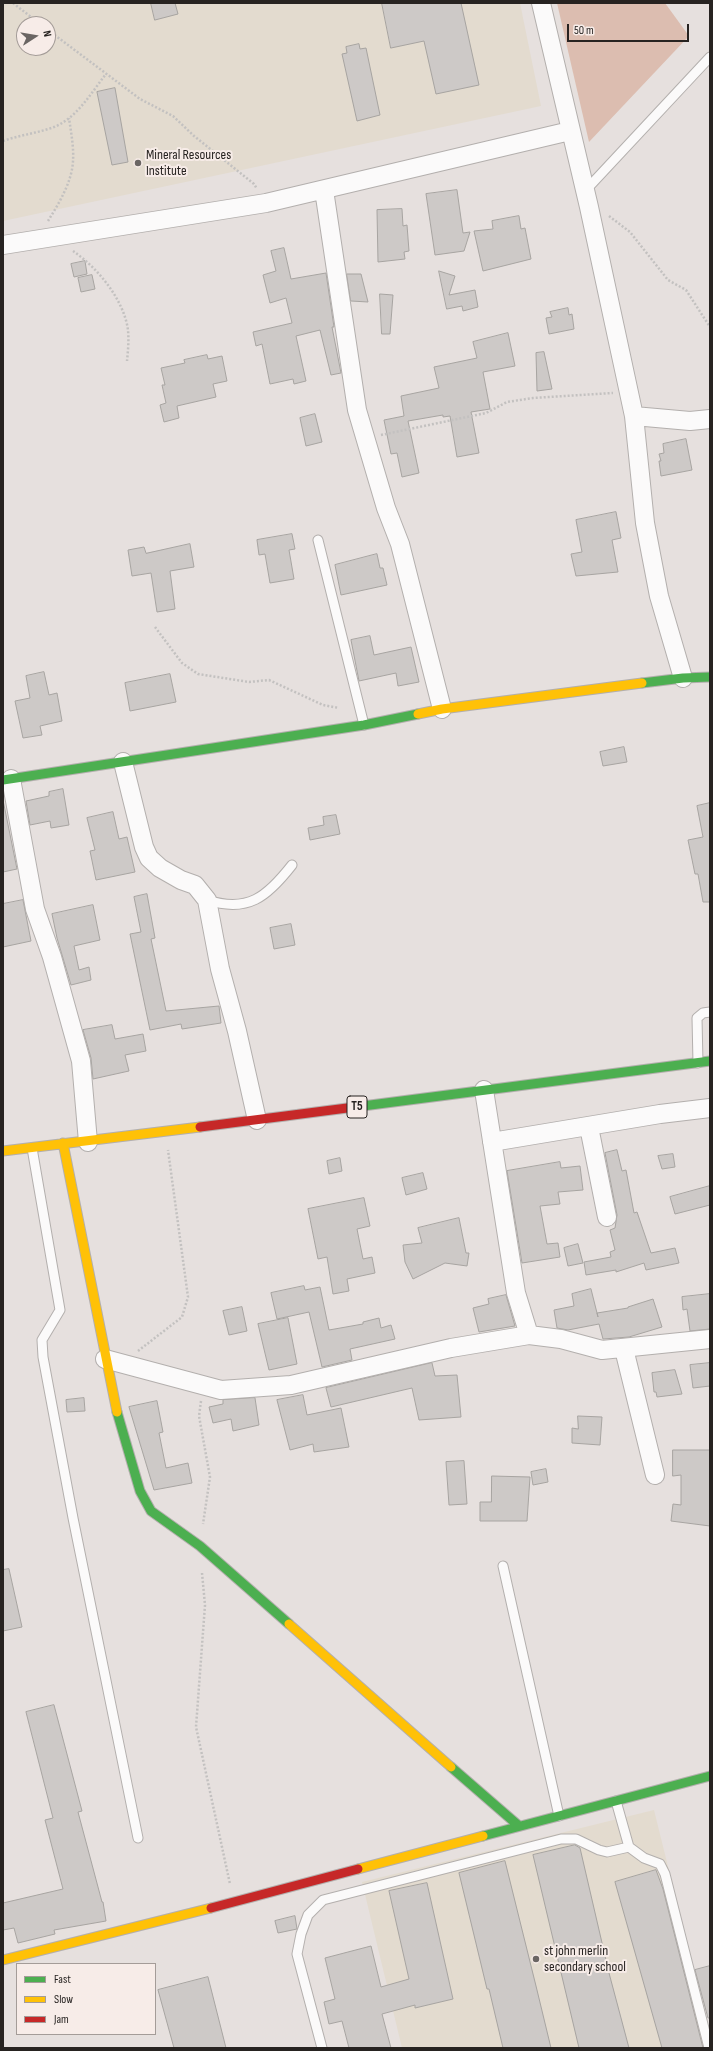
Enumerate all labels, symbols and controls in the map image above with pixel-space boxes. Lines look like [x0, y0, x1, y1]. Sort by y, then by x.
north arrow [16, 16, 56, 56]
scale bar [569, 16, 691, 42]
text: 50 m [574, 23, 594, 38]
text: N [40, 29, 54, 38]
place label: Mineral Resources Institute [146, 147, 231, 180]
marker: Mineral Resources Institute [133, 158, 143, 168]
road number: T5 [347, 1096, 367, 1118]
place label: st john merlin secondary school [544, 1943, 626, 1976]
marker: st john merlin secondary school [531, 1954, 541, 1964]
legend [16, 1963, 156, 2035]
text: Fast [54, 1972, 71, 1987]
text: Slow [54, 1992, 73, 2007]
text: Jam [54, 2012, 69, 2027]

